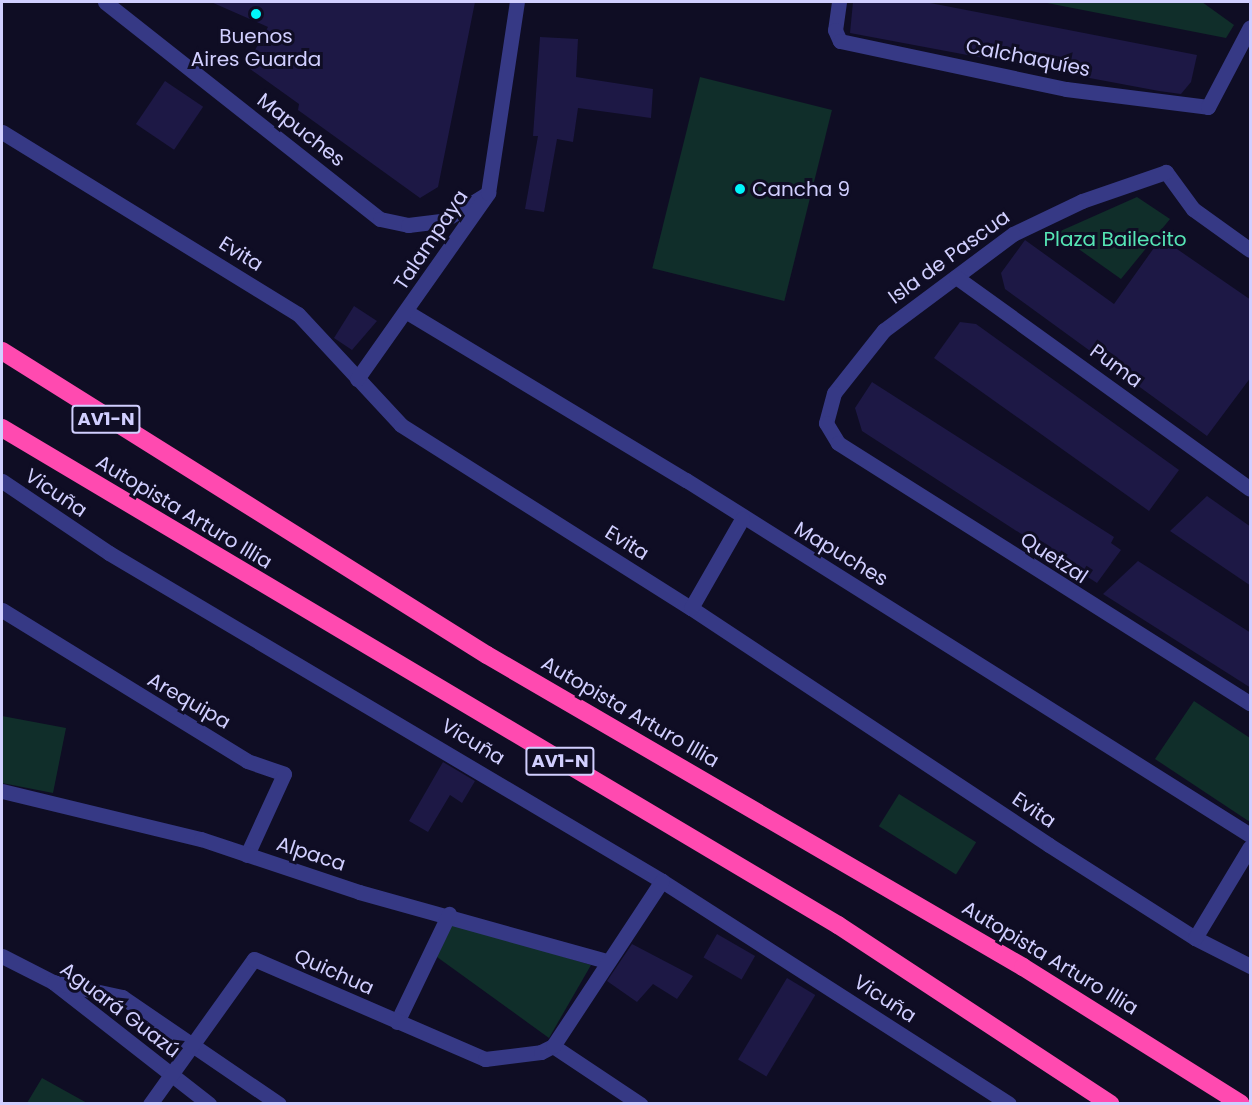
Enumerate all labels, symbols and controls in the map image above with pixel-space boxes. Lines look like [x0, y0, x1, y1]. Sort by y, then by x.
marker: Buenos Aires Guarda [249, 7, 263, 21]
place label: Buenos Aires Guarda [191, 24, 321, 71]
street label: Calchaquíes [964, 34, 1092, 82]
street label: Mapuches [252, 88, 350, 172]
place label: Cancha 9 [752, 177, 850, 201]
marker: Cancha 9 [733, 182, 747, 196]
street label: Talampaya [389, 186, 473, 294]
street label: Isla de Pascua [884, 205, 1014, 309]
park label: Plaza Bailecito [1043, 227, 1187, 251]
street label: Evita [215, 231, 267, 277]
street label: Puma [1085, 339, 1147, 393]
road number: AV1-N [70, 404, 142, 434]
street label: Autopista Arturo Illia [92, 450, 276, 574]
street label: Vicuña [20, 464, 92, 522]
street label: Mapuches [790, 517, 892, 591]
street label: Evita [601, 520, 653, 566]
street label: Quetzal [1016, 527, 1092, 589]
street label: Autopista Arturo Illia [537, 651, 723, 773]
street label: Arequipa [143, 668, 235, 734]
street label: Vicuña [437, 714, 509, 770]
road number: AV1-N [524, 746, 596, 776]
street label: Evita [1008, 787, 1060, 833]
street label: Alpaca [273, 832, 349, 876]
street label: Autopista Arturo Illia [958, 896, 1142, 1020]
street label: Quichua [290, 944, 378, 1000]
street label: Aguará Guazú [56, 957, 184, 1063]
street label: Vicuña [849, 970, 921, 1028]

